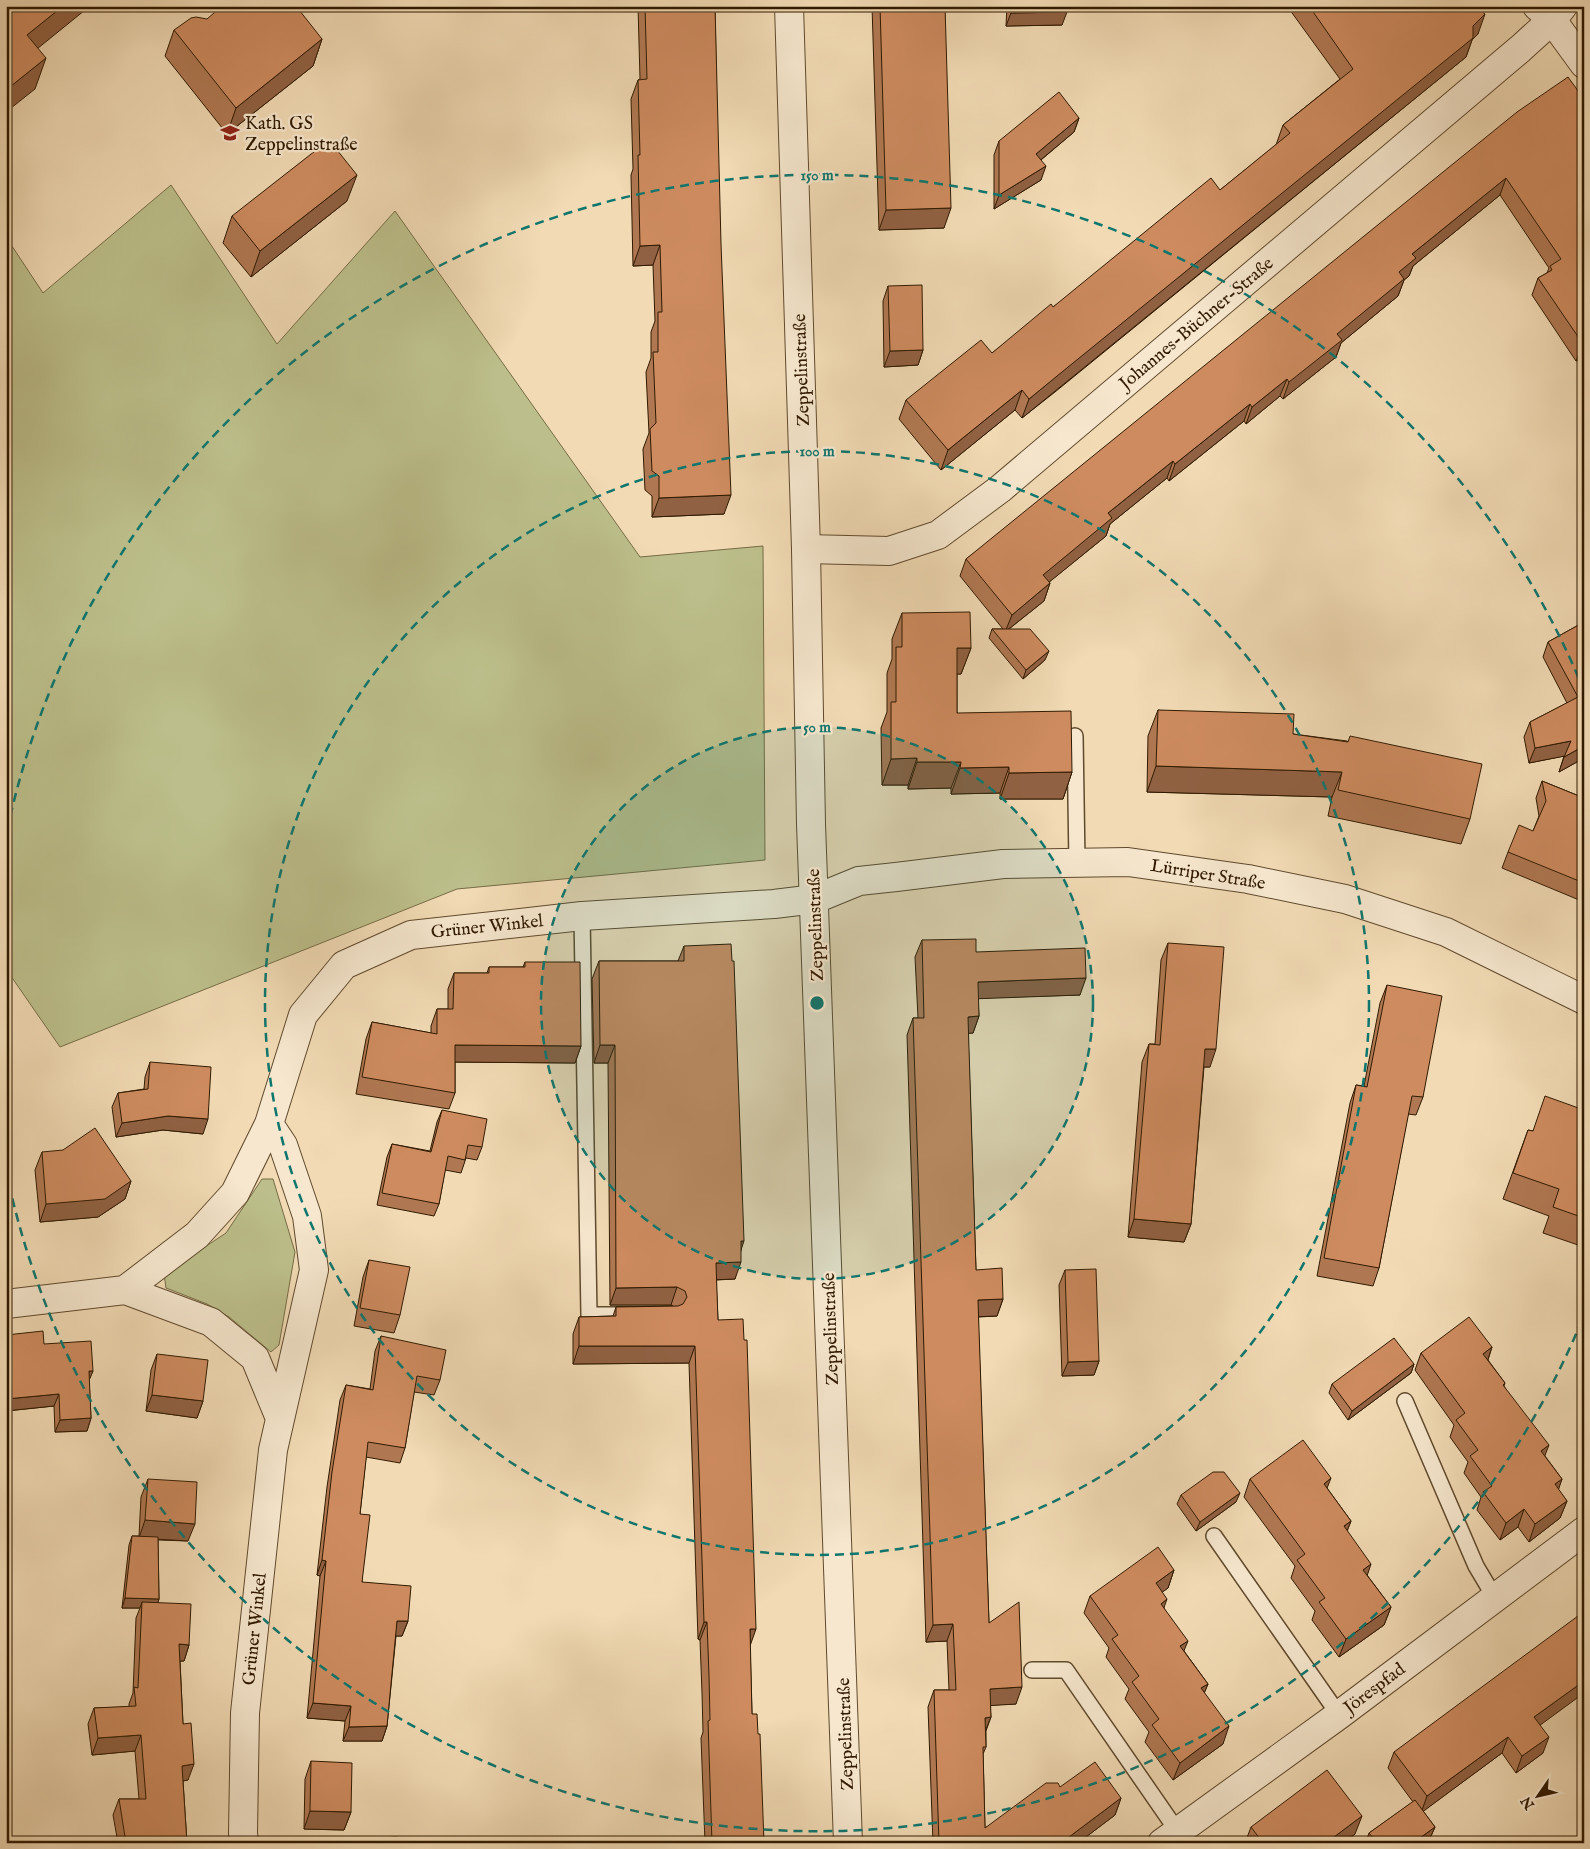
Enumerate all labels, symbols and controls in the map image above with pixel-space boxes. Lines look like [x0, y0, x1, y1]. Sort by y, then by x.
place label: Kath. GS Zeppelinstraße [245, 113, 357, 157]
school or university icon: Kath. GS Zeppelinstraße [219, 122, 241, 144]
text: 150 m [800, 166, 834, 185]
street label: Johannes-Büchner-Straße [1113, 253, 1279, 397]
street label: Zeppelinstraße [789, 313, 816, 427]
text: 100 m [799, 442, 835, 461]
text: 50 m [803, 718, 831, 737]
street label: Lürriper Straße [1149, 855, 1267, 896]
street label: Zeppelinstraße [803, 868, 830, 982]
street label: Grüner Winkel [430, 910, 545, 945]
centre of rings [808, 994, 826, 1012]
street label: Zeppelinstraße [818, 1272, 845, 1386]
street label: Grüner Winkel [238, 1572, 273, 1687]
street label: Jörespfad [1338, 1658, 1411, 1721]
street label: Zeppelinstraße [833, 1677, 860, 1791]
north arrow [1512, 1772, 1562, 1822]
text: N [1517, 1793, 1539, 1814]

